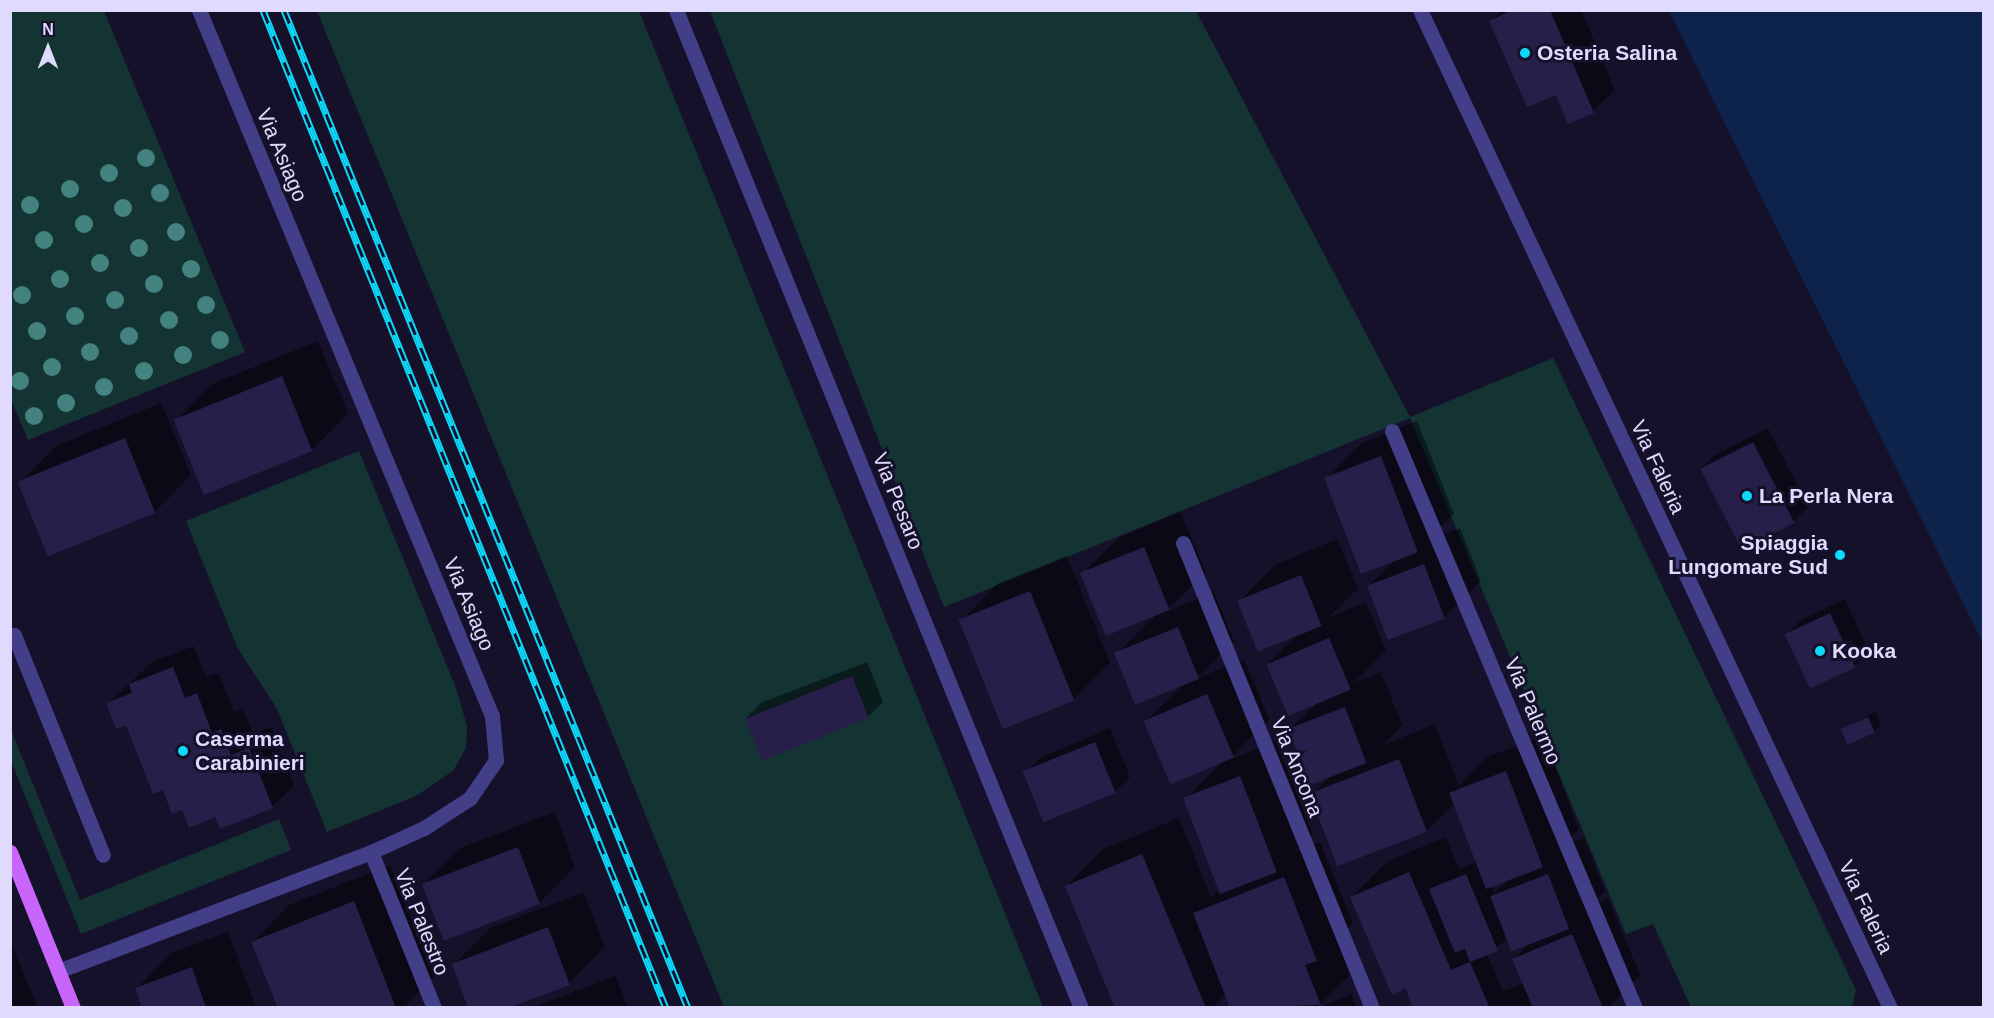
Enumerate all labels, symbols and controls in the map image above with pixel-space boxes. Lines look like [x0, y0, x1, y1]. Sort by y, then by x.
north arrow [18, 18, 78, 78]
text: N [42, 21, 54, 38]
place label: Osteria Salina [1537, 40, 1677, 66]
marker: Osteria Salina [1518, 46, 1532, 60]
street label: Via Asiago [251, 104, 313, 206]
street label: Via Faleria [1625, 416, 1691, 518]
street label: Via Pesaro [867, 449, 929, 553]
place label: La Perla Nera [1759, 483, 1893, 509]
marker: La Perla Nera [1740, 489, 1754, 503]
place label: Spiaggia Lungomare Sud [1668, 530, 1828, 580]
marker: Spiaggia Lungomare Sud [1833, 548, 1847, 562]
street label: Via Asiago [438, 553, 500, 655]
place label: Kooka [1832, 638, 1896, 664]
marker: Kooka [1813, 644, 1827, 658]
street label: Via Palermo [1499, 654, 1567, 768]
street label: Via Ancona [1265, 713, 1329, 821]
place label: Caserma Carabinieri [195, 726, 305, 776]
marker: Caserma Carabinieri [176, 744, 190, 758]
street label: Via Faleria [1833, 856, 1899, 958]
street label: Via Palestro [389, 865, 455, 979]

